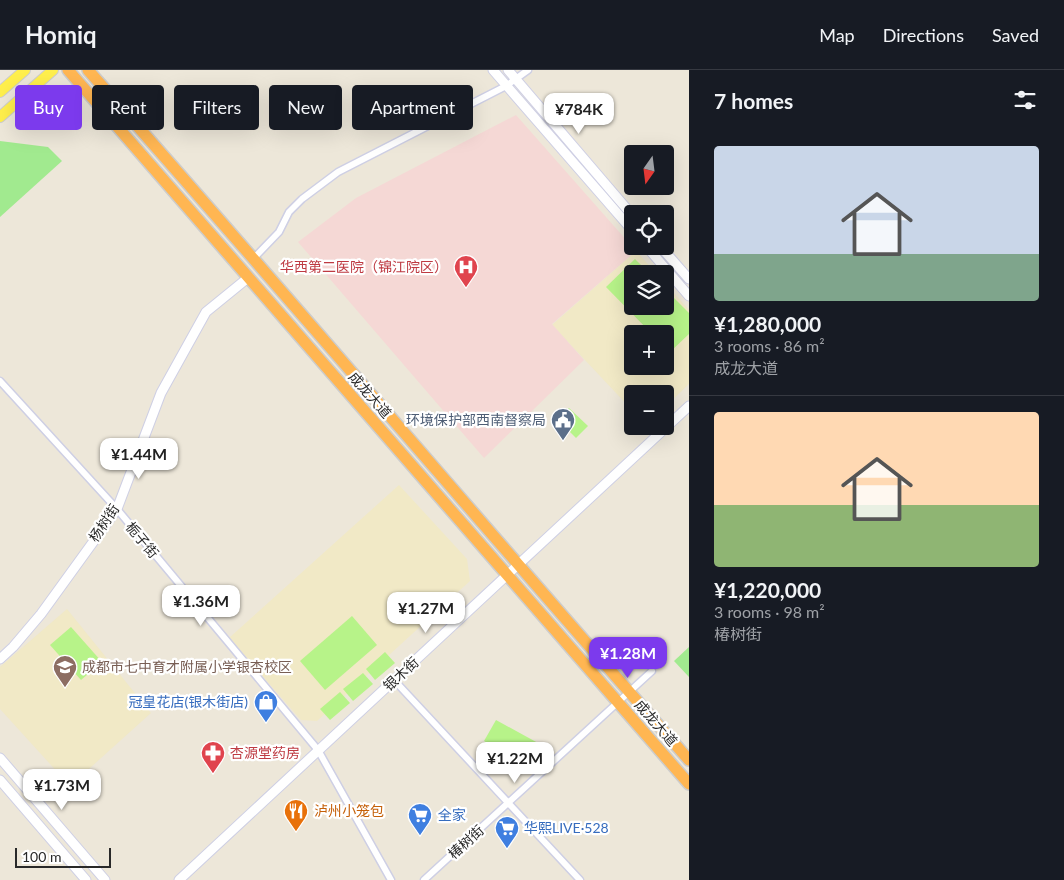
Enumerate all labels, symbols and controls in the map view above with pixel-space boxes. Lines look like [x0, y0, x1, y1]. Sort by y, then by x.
text: Homiq [25, 20, 97, 49]
text: Map [819, 24, 855, 46]
text: Directions [883, 24, 964, 46]
text: Saved [992, 24, 1039, 46]
chip: Buy [15, 85, 82, 130]
chip: Rent [92, 85, 164, 130]
chip: Filters [174, 85, 259, 130]
chip: New [269, 85, 342, 130]
chip: Apartment [352, 85, 473, 130]
icon: filters [1011, 86, 1039, 114]
text: 7 homes [714, 88, 793, 113]
pin: ¥784K [544, 92, 614, 135]
text: ¥784K [555, 99, 603, 118]
north arrow [624, 145, 674, 195]
map controls [624, 145, 674, 435]
icon: home [832, 179, 922, 269]
button: locate [624, 205, 674, 255]
hospital icon: 华西第二医院（锦江院区） [453, 254, 479, 288]
place label: 华西第二医院（锦江院区） [280, 258, 448, 275]
button: layers [624, 265, 674, 315]
text: ¥1,280,000 [714, 311, 821, 336]
button: + [624, 325, 674, 375]
text: 3 rooms · 86 m² [714, 336, 825, 355]
text: 成龙大道 [714, 358, 778, 377]
street label: 成龙大道 [346, 368, 395, 421]
button: − [624, 385, 674, 435]
public building icon: 环境保护部西南督察局 [550, 407, 576, 441]
place label: 环境保护部西南督察局 [406, 411, 546, 428]
pin: ¥1.44M [98, 438, 180, 480]
text: ¥1.44M [111, 444, 167, 463]
icon: home [832, 444, 922, 534]
street label: 杨树街 [85, 501, 122, 545]
street label: 栀子街 [122, 518, 162, 561]
text: ¥1,220,000 [714, 577, 821, 602]
pin: ¥1.36M [160, 584, 242, 627]
text: ¥1.36M [173, 591, 229, 610]
pin: ¥1.27M [385, 592, 467, 634]
text: ¥1.27M [398, 598, 454, 617]
text: 3 rooms · 98 m² [714, 602, 825, 621]
text: 椿树街 [714, 624, 762, 643]
pin: ¥1.28M [587, 636, 669, 679]
text: ¥1.28M [600, 643, 656, 662]
street label: 银木街 [380, 653, 422, 694]
school or university icon: 成都市七中育才附属小学银杏校区 [52, 654, 78, 688]
place label: 成都市七中育才附属小学银杏校区 [82, 658, 292, 675]
shop icon: 冠皇花店(银木街店) [253, 689, 279, 723]
place label: 冠皇花店(银木街店) [129, 693, 248, 710]
street label: 成龙大道 [632, 696, 681, 749]
pharmacy icon: 杏源堂药房 [200, 740, 226, 774]
pin: ¥1.22M [474, 742, 556, 784]
place label: 杏源堂药房 [230, 744, 300, 761]
text: ¥1.22M [487, 748, 543, 767]
pin: ¥1.73M [21, 768, 103, 811]
text: ¥1.73M [34, 775, 90, 794]
restaurant icon: 泸州小笼包 [283, 798, 309, 832]
place label: 泸州小笼包 [314, 802, 384, 819]
supermarket icon: 全家 [407, 802, 433, 836]
place label: 全家 [438, 806, 466, 823]
supermarket icon: 华熙LIVE·528 [494, 815, 520, 849]
place label: 华熙LIVE·528 [524, 819, 609, 836]
street label: 椿树街 [444, 821, 487, 862]
scale bar [15, 845, 111, 868]
text: 100 m [22, 848, 61, 865]

